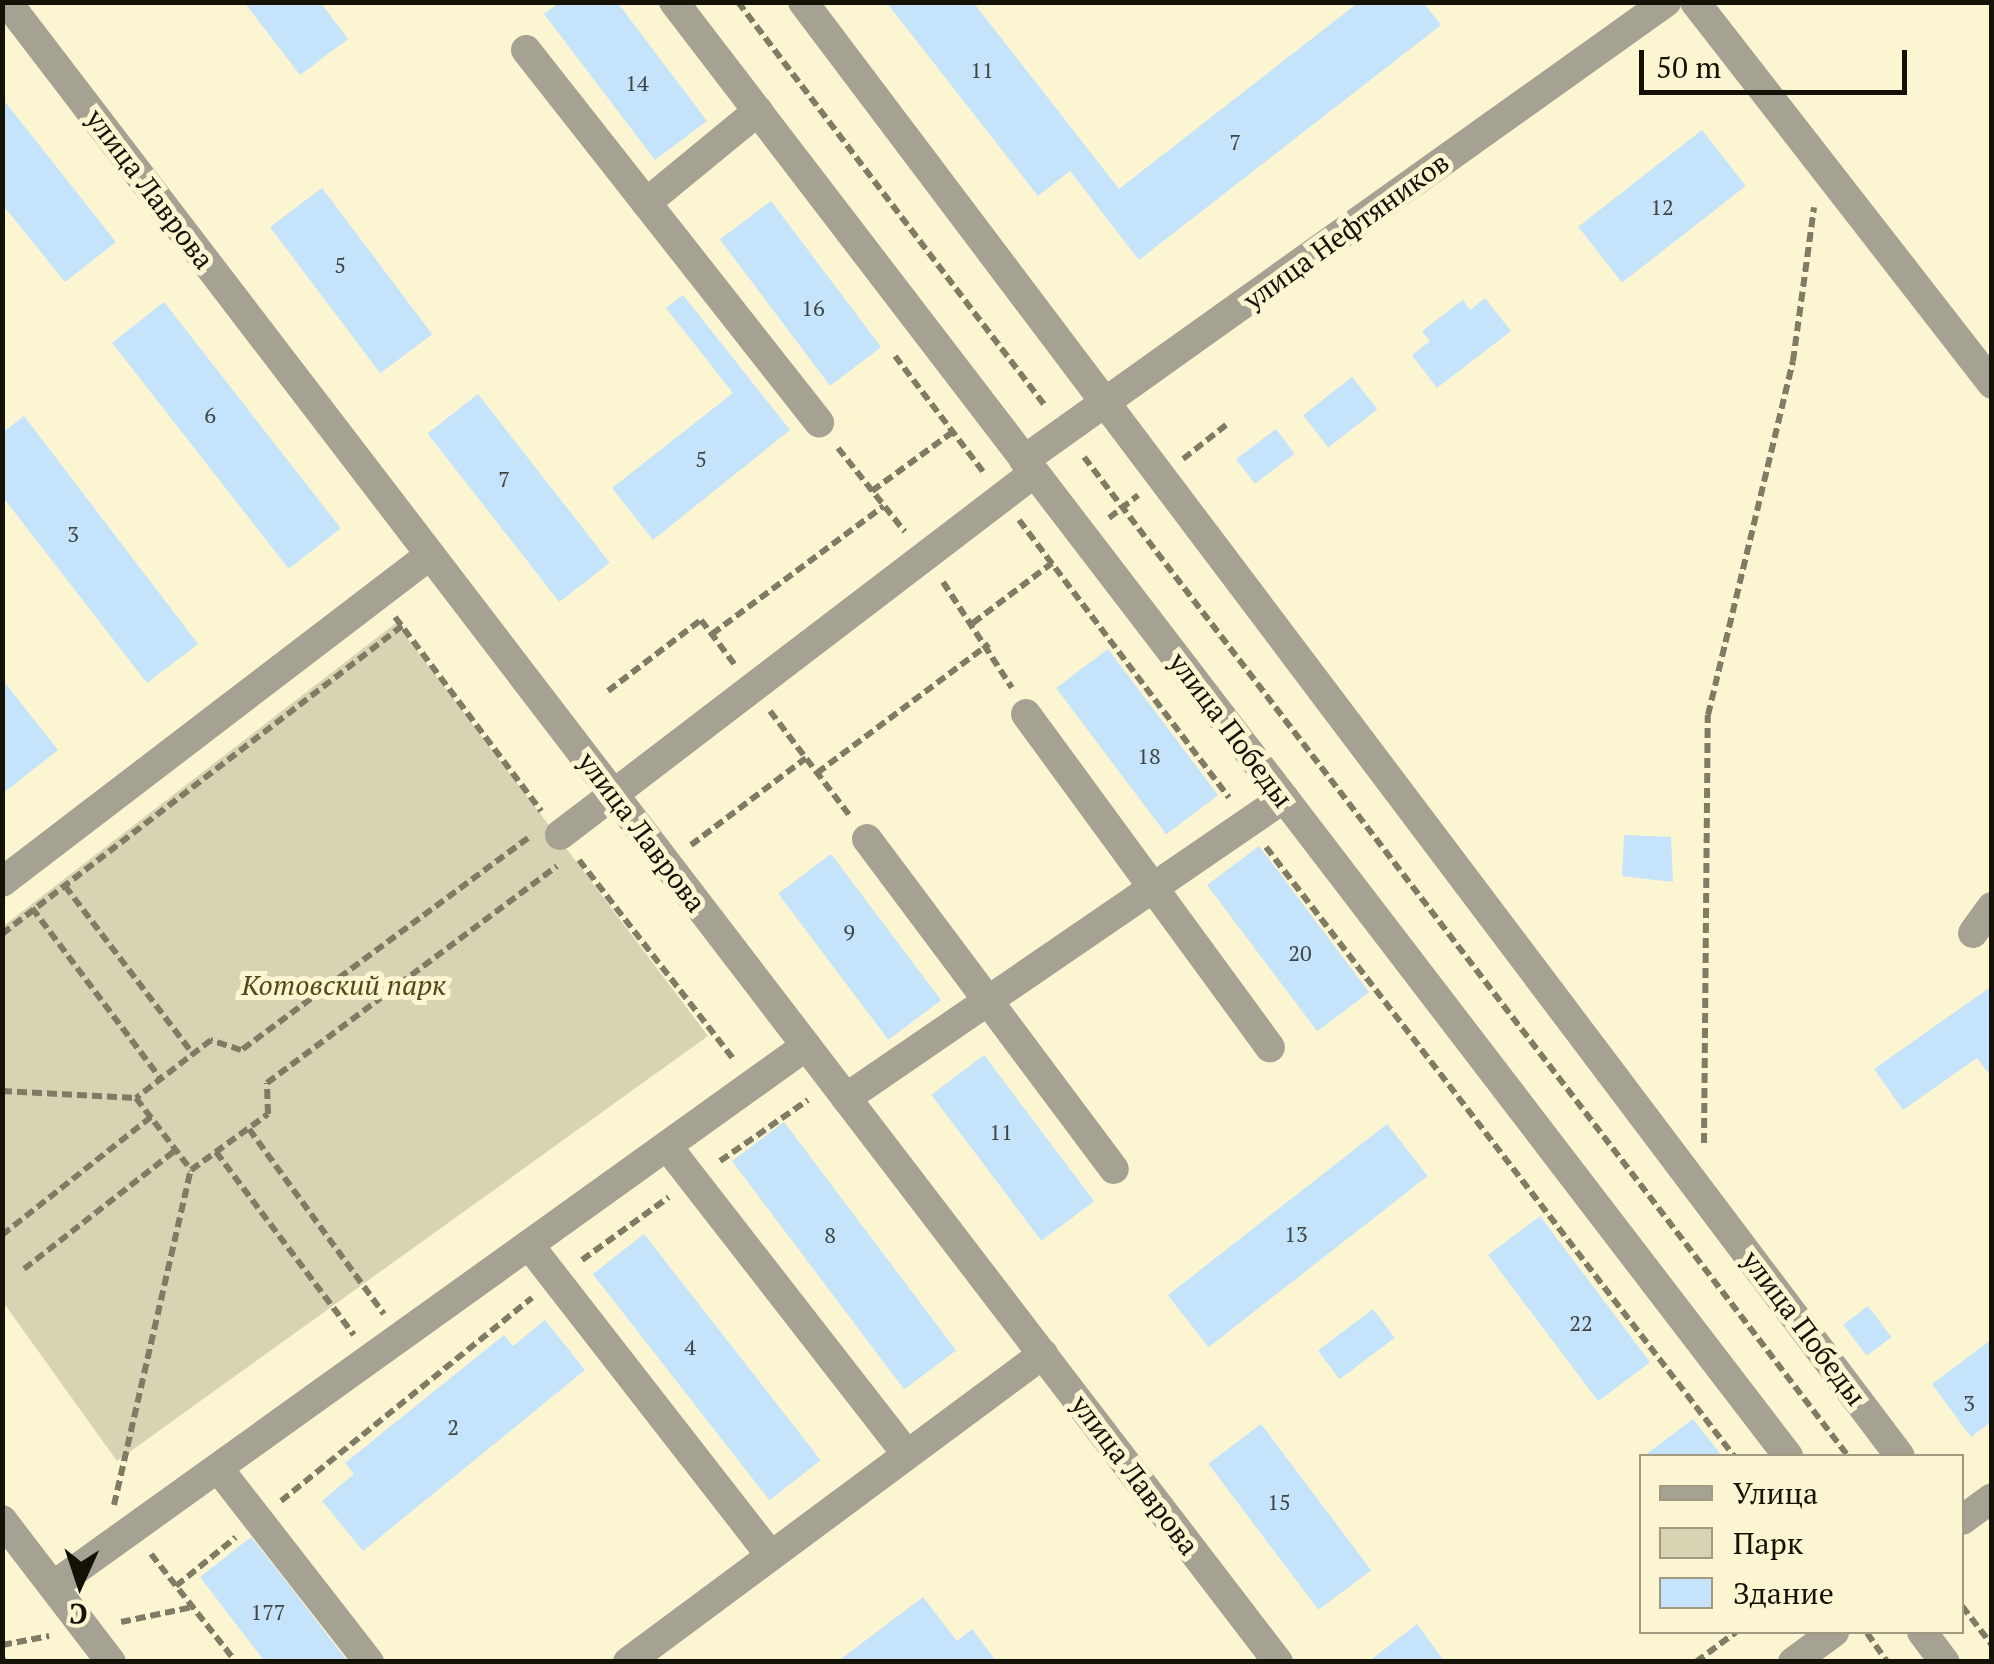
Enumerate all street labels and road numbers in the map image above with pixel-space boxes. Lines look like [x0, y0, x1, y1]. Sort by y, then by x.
street label: улица Лаврова [79, 102, 221, 276]
street label: улица Нефтяников [1237, 145, 1455, 317]
street label: улица Победы [1162, 646, 1300, 814]
street label: улица Лаврова [571, 745, 713, 919]
street label: улица Победы [1735, 1244, 1873, 1412]
street label: улица Лаврова [1064, 1388, 1206, 1562]

